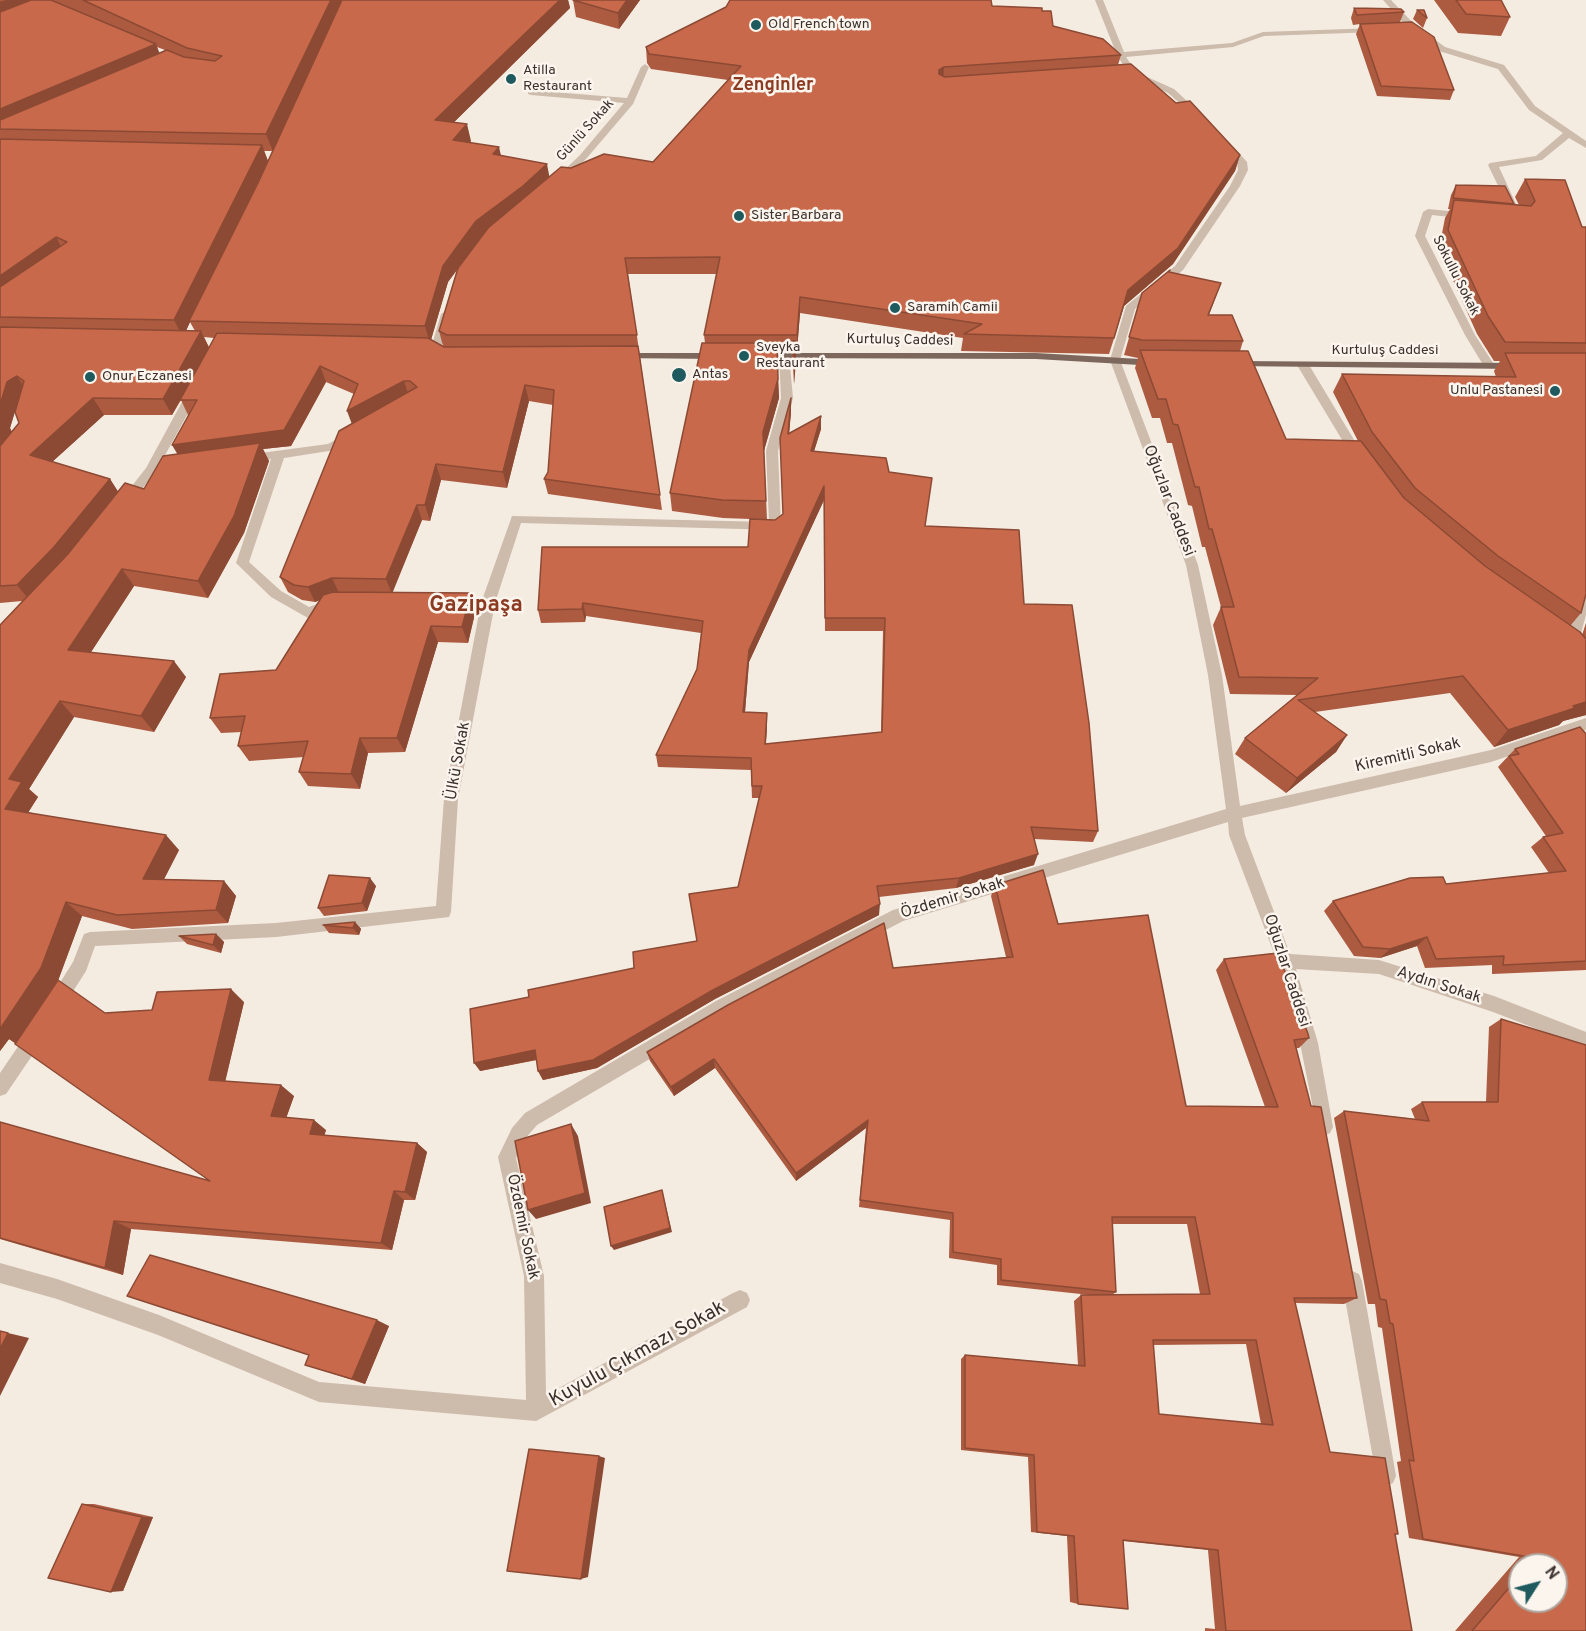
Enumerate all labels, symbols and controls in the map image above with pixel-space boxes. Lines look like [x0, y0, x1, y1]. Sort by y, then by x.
place label: Old French town [768, 17, 870, 33]
marker: Old French town [749, 18, 763, 32]
place label: Atilla Restaurant [523, 63, 592, 96]
marker: Atilla Restaurant [504, 72, 518, 86]
district label: Zenginler [733, 75, 813, 97]
street label: Günlü Sokak [554, 96, 618, 166]
place label: Sister Barbara [751, 208, 841, 224]
marker: Sister Barbara [732, 209, 746, 223]
street label: Sokullu Sokak [1428, 233, 1482, 319]
place label: Saramih Camii [907, 300, 998, 316]
marker: Saramih Camii [888, 301, 902, 315]
street label: Kurtuluş Caddesi [846, 332, 954, 350]
place label: Sveyka Restaurant [756, 340, 825, 372]
street label: Kurtuluş Caddesi [1332, 343, 1438, 359]
marker: Sveyka Restaurant [737, 349, 751, 363]
marker: Antas [670, 366, 688, 384]
place label: Antas [692, 367, 728, 383]
place label: Onur Eczanesi [102, 369, 192, 385]
marker: Onur Eczanesi [83, 370, 97, 384]
place label: Unlu Pastanesi [1450, 383, 1543, 399]
marker: Unlu Pastanesi [1548, 384, 1562, 398]
street label: Oğuzlar Caddesi [1138, 443, 1198, 559]
district label: Gazipaşa [429, 594, 523, 620]
street label: Ülkü Sokak [443, 720, 475, 802]
street label: Kiremitli Sokak [1353, 735, 1463, 777]
street label: Özdemir Sokak [899, 874, 1007, 924]
street label: Oğuzlar Caddesi [1259, 912, 1313, 1030]
street label: Aydın Sokak [1394, 963, 1484, 1009]
street label: Özdemir Sokak [501, 1172, 543, 1282]
street label: Kuyulu Çıkmazı Sokak [546, 1297, 730, 1413]
north arrow [1508, 1553, 1568, 1613]
text: N [1539, 1563, 1562, 1584]

